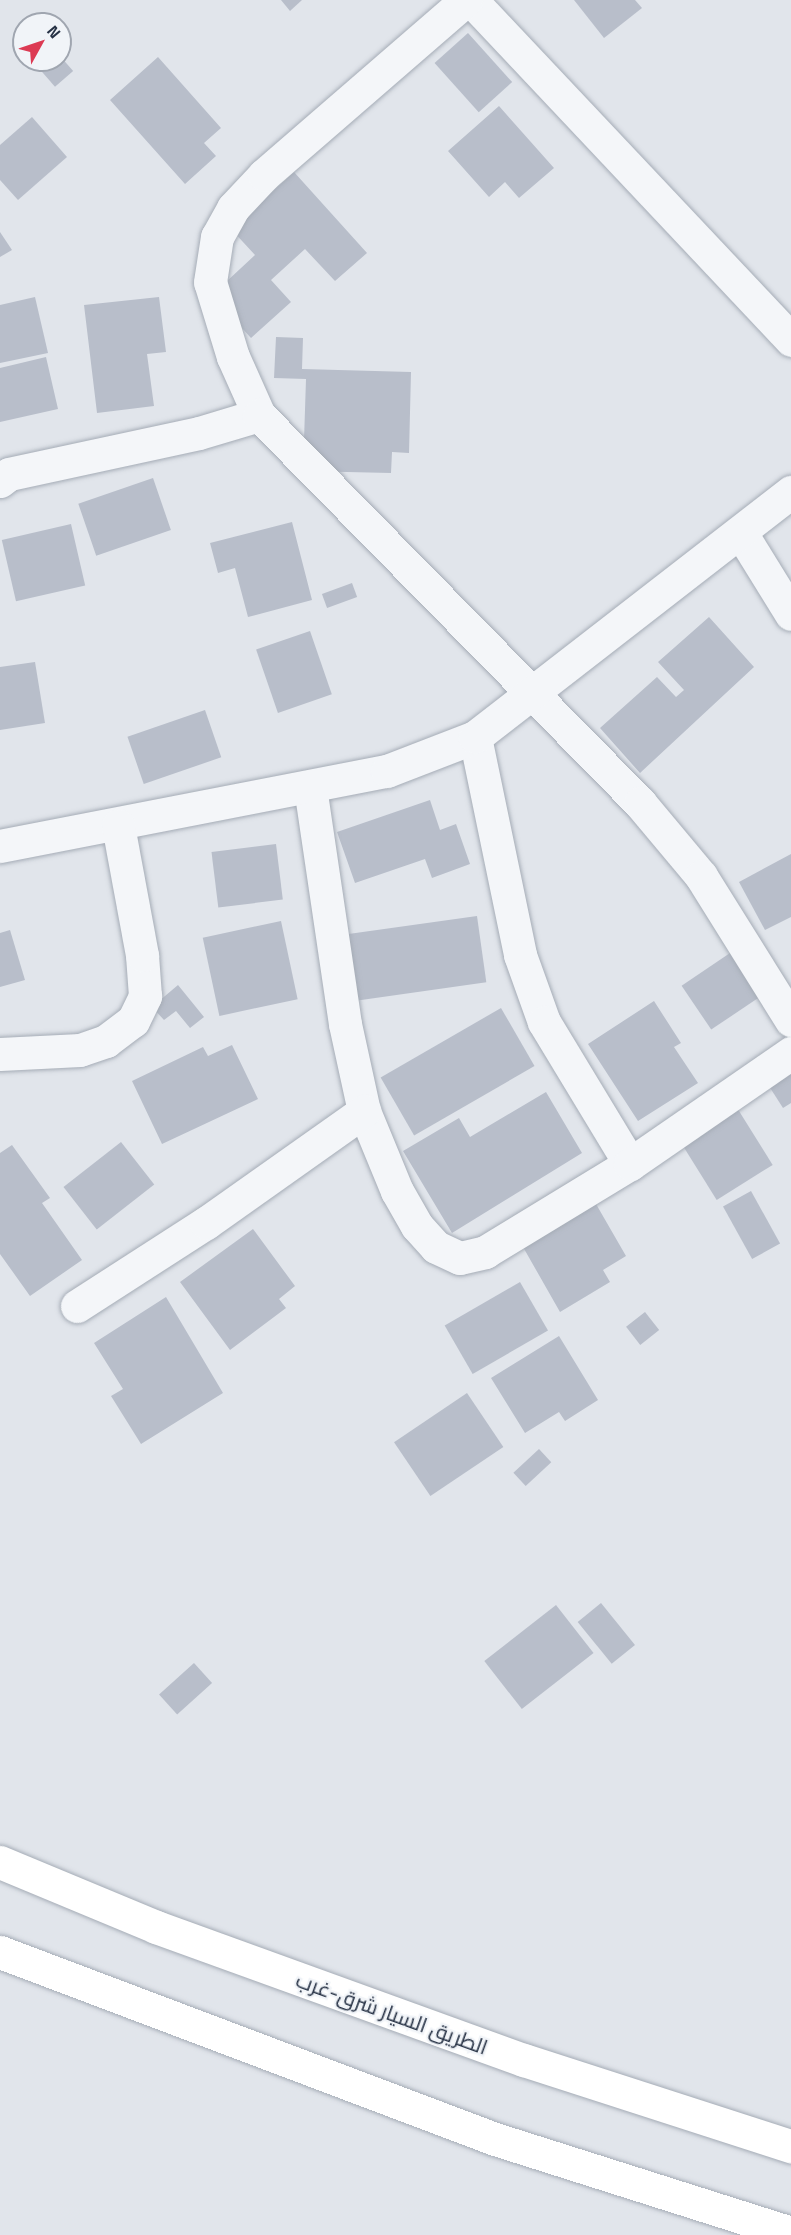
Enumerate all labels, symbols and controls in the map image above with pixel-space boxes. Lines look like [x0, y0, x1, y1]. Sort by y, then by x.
north arrow [12, 12, 72, 72]
text: N [41, 20, 67, 44]
street label: الطريق السيار شرق-غرب [293, 1967, 491, 2059]

